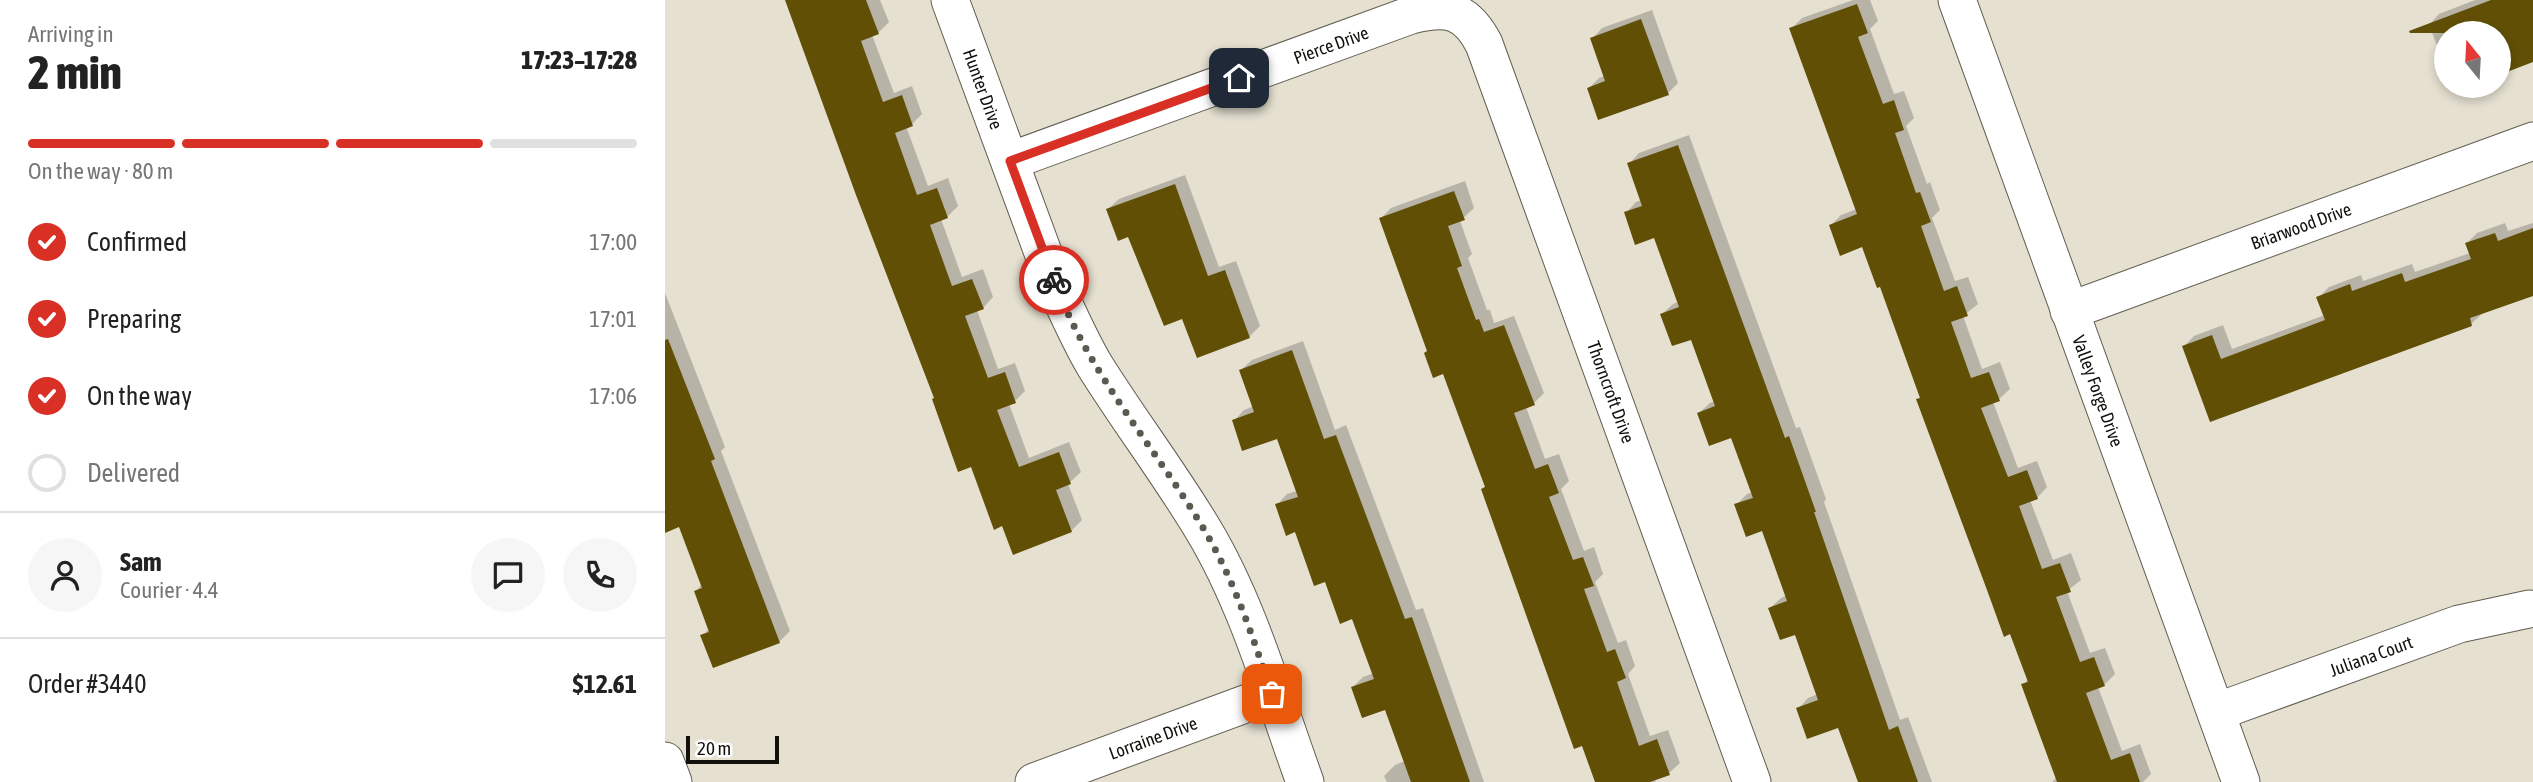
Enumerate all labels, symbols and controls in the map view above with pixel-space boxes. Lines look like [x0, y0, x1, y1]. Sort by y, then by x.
text: Arriving in [28, 21, 114, 47]
north arrow [2434, 21, 2511, 98]
map controls [2434, 21, 2511, 98]
street label: Pierce Drive [1291, 22, 1371, 68]
text: 17:23–17:28 [521, 45, 637, 75]
text: 2 min [28, 46, 122, 99]
street label: Hunter Drive [959, 46, 1007, 132]
pin [1209, 48, 1269, 108]
icon: home [1220, 59, 1258, 97]
text: On the way · 80 m [28, 158, 173, 184]
street label: Briarwood Drive [2248, 198, 2354, 254]
icon: check [28, 223, 66, 261]
text: Confirmed [87, 227, 187, 257]
text: 17:00 [589, 229, 637, 255]
courier [1019, 245, 1089, 315]
icon: bike [1035, 261, 1073, 299]
icon: check [28, 300, 66, 338]
text: Preparing [87, 304, 181, 334]
text: 17:01 [589, 306, 637, 332]
street label: Valley Forge Drive [2068, 332, 2128, 450]
street label: Thorncroft Drive [1583, 338, 1639, 446]
icon: check [28, 377, 66, 415]
text: On the way [87, 381, 192, 411]
text: 17:06 [589, 383, 637, 409]
text: Delivered [87, 458, 180, 488]
button: person [28, 538, 102, 612]
button: chat [471, 538, 545, 612]
button: phone [563, 538, 637, 612]
text: Sam [120, 547, 162, 577]
text: Courier · 4.4 [120, 577, 219, 603]
street label: Juliana Court [2327, 631, 2415, 681]
pin [1242, 664, 1302, 724]
text: Order #3440 [28, 669, 147, 699]
text: $12.61 [573, 669, 637, 699]
icon: bag [1253, 675, 1291, 713]
street label: Lorraine Drive [1106, 712, 1200, 764]
scale bar [686, 733, 779, 765]
text: 20 m [697, 737, 731, 759]

